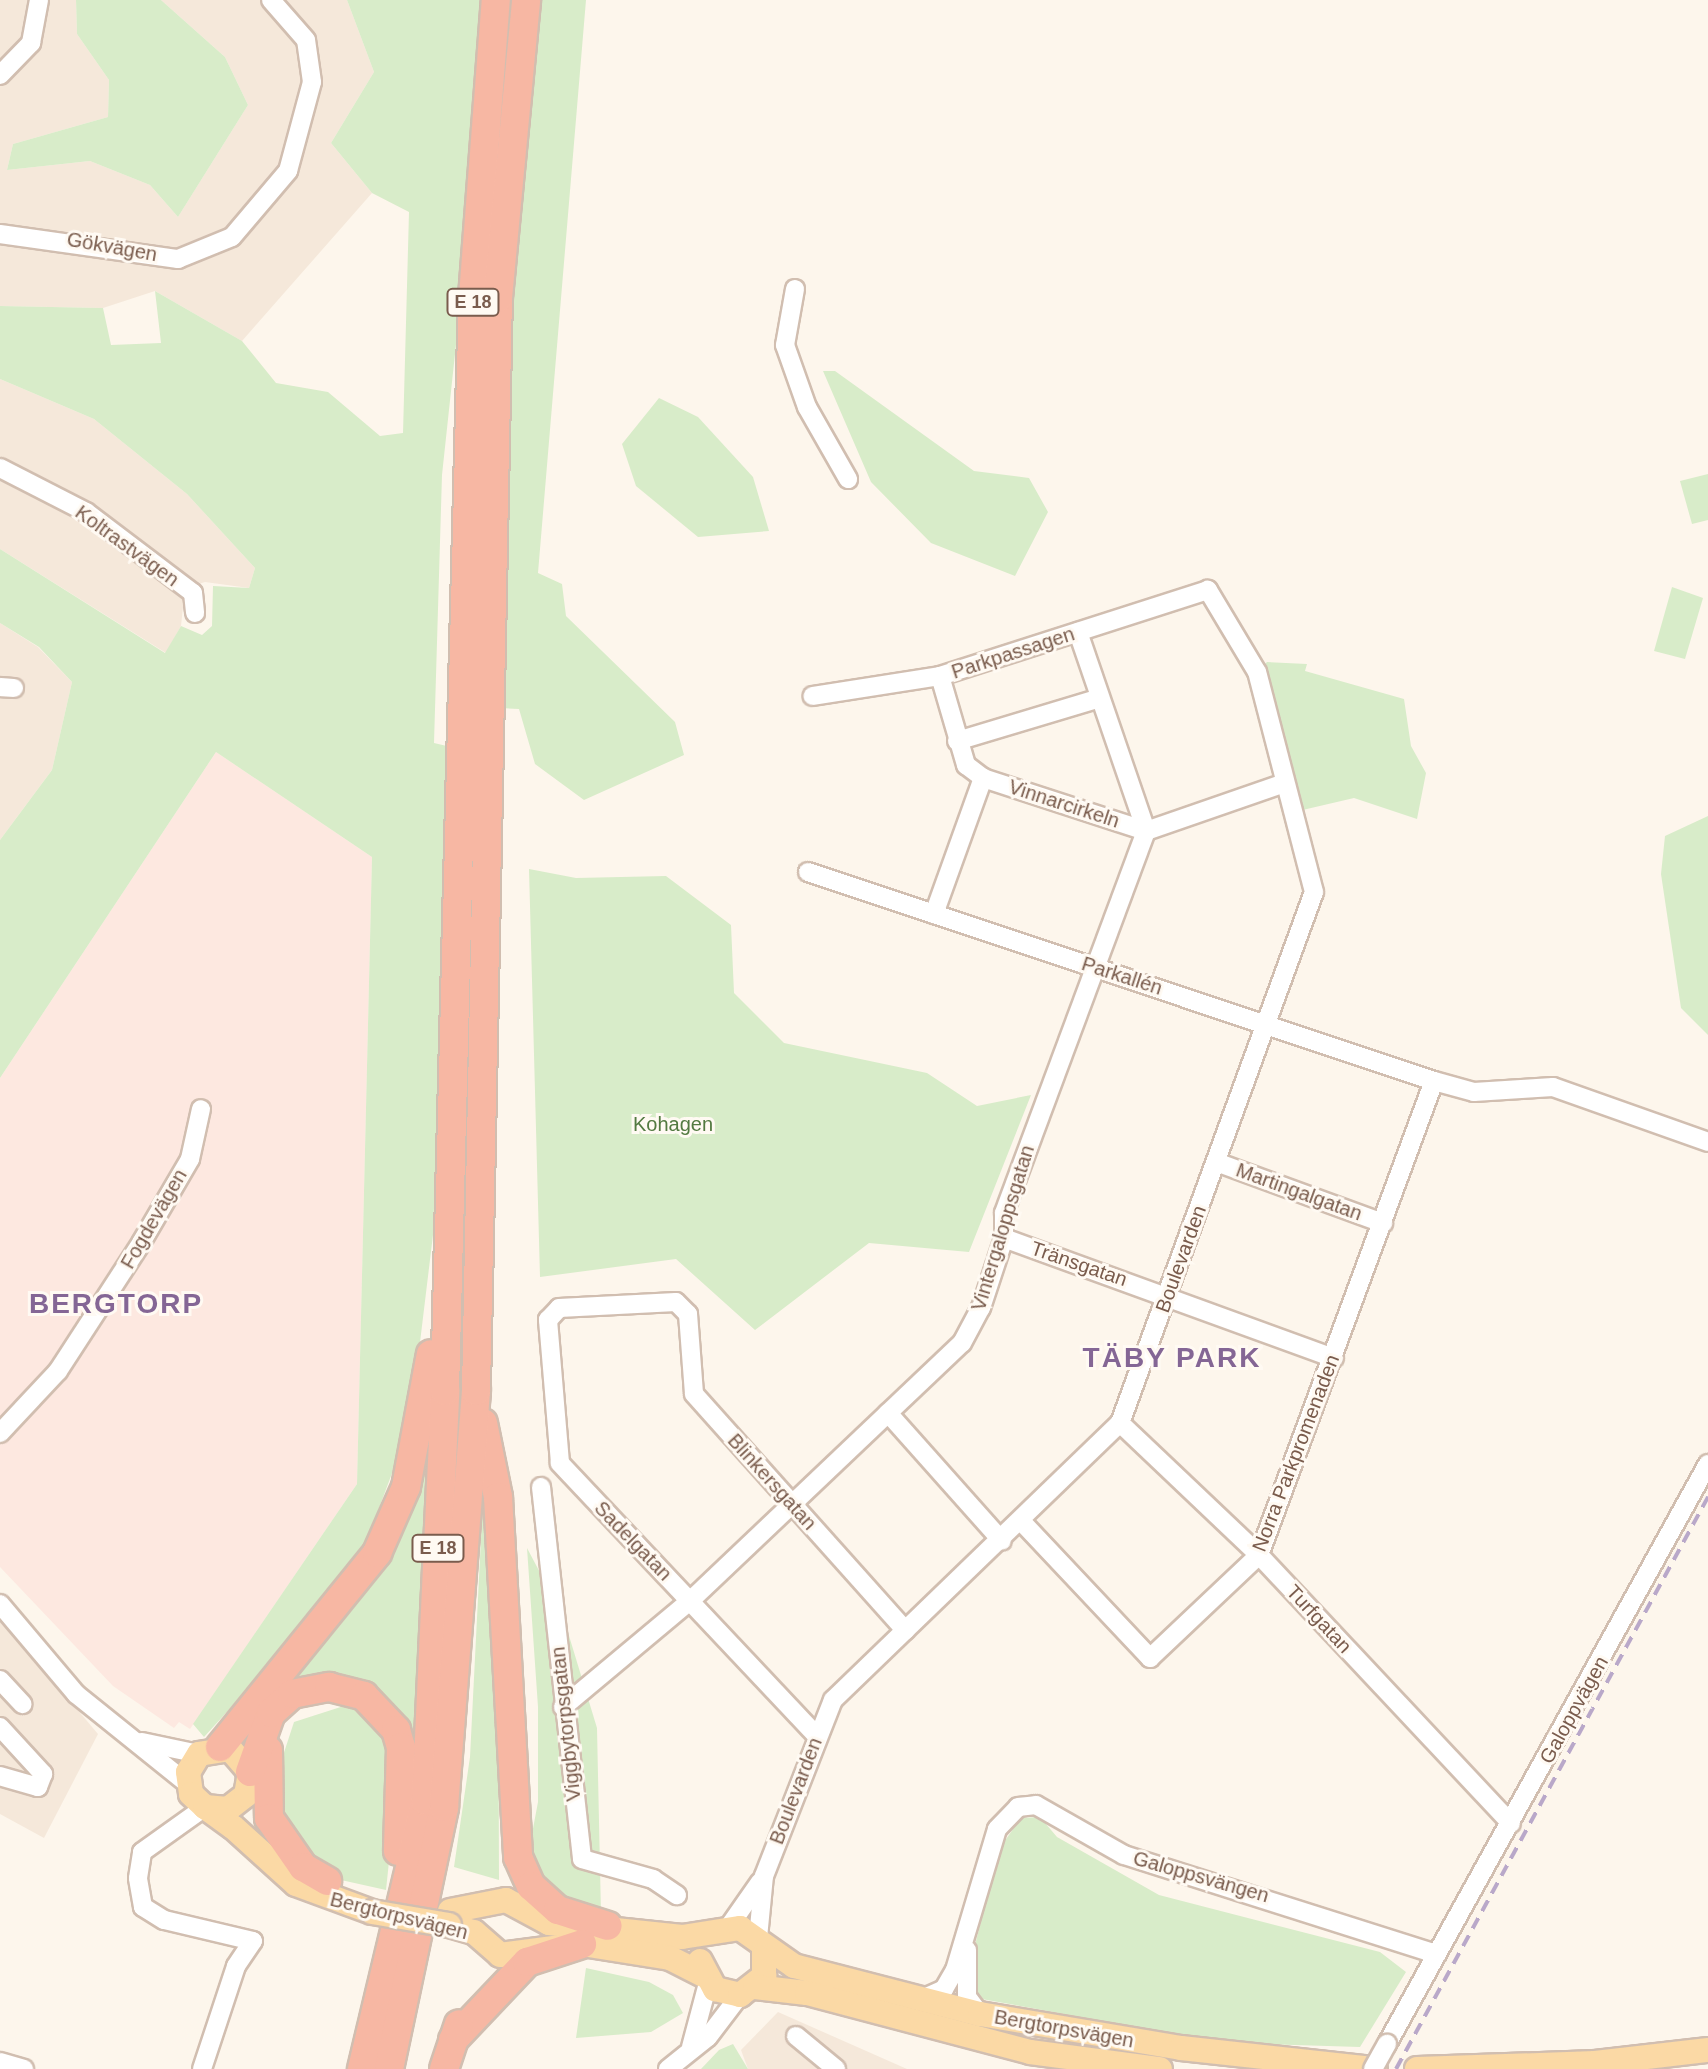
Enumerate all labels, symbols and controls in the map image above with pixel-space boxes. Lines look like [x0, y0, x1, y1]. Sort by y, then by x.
street label: Gökvägen [65, 227, 159, 267]
road number: E 18 [445, 288, 501, 316]
street label: Koltrastvägen [70, 500, 184, 592]
street label: Parkpassagen [948, 622, 1078, 684]
street label: Vinnarcirkeln [1005, 775, 1123, 833]
street label: Parkallén [1079, 952, 1165, 1000]
park label: Kohagen [633, 1112, 713, 1136]
street label: Vintergaloppsgatan [966, 1142, 1040, 1314]
street label: Martingalgatan [1233, 1158, 1365, 1226]
street label: Fogdevägen [116, 1165, 192, 1273]
street label: Boulevarden [1151, 1202, 1211, 1316]
street label: Tränsgatan [1028, 1236, 1130, 1292]
district label: BERGTORP [29, 1287, 203, 1321]
district label: TÄBY PARK [1082, 1341, 1262, 1375]
street label: Norra Parkpromenaden [1247, 1351, 1345, 1555]
street label: Blinkersgatan [723, 1429, 821, 1535]
street label: Sadelgatan [589, 1496, 677, 1586]
road number: E 18 [410, 1534, 466, 1562]
street label: Turfgatan [1281, 1580, 1357, 1658]
street label: Viggbytorpsgatan [546, 1646, 586, 1802]
street label: Galoppvägen [1535, 1652, 1613, 1768]
street label: Boulevarden [765, 1734, 827, 1848]
street label: Galoppsvängen [1130, 1846, 1272, 1908]
street label: Bergtorpsvägen [328, 1887, 470, 1945]
street label: Bergtorpsvägen [992, 2005, 1136, 2053]

